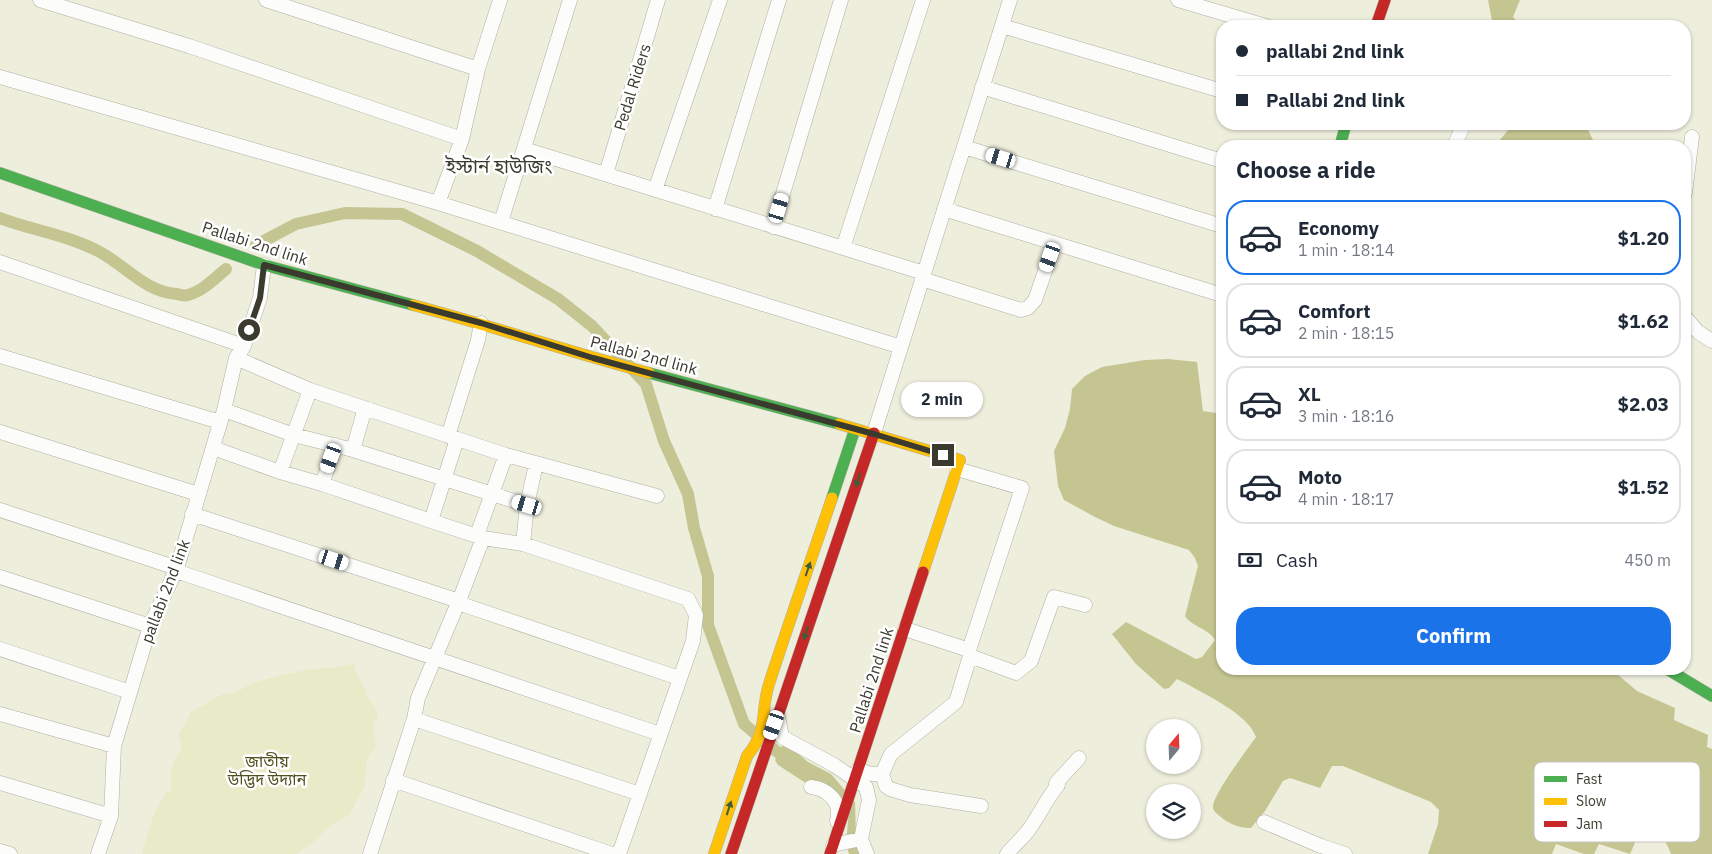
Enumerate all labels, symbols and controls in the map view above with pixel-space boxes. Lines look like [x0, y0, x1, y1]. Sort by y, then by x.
text: pallabi 2nd link [1266, 39, 1404, 63]
street label: Pedal Riders [609, 41, 655, 133]
text: Pallabi 2nd link [1266, 88, 1405, 112]
car [984, 146, 1017, 170]
district label: ইস্টার্ন হাউজিং [445, 154, 553, 178]
text: Choose a ride [1236, 155, 1376, 184]
car [767, 191, 790, 225]
icon: car [1238, 215, 1283, 260]
text: Economy [1298, 216, 1379, 240]
street label: Pallabi 2nd link [200, 217, 311, 270]
text: $1.20 [1617, 226, 1669, 250]
car [1037, 240, 1062, 274]
text: 1 min · 18:14 [1298, 240, 1394, 260]
icon: car [1238, 298, 1283, 343]
text: Comfort [1298, 299, 1371, 323]
text: $1.62 [1617, 309, 1669, 333]
route start [238, 319, 260, 341]
text: 2 min · 18:15 [1298, 323, 1394, 343]
street label: Pallabi 2nd link [588, 331, 700, 379]
icon: car [1238, 381, 1283, 426]
callout: 2 min [902, 382, 984, 418]
text: XL [1298, 382, 1321, 406]
text: 2 min [921, 389, 963, 409]
text: $2.03 [1617, 392, 1669, 416]
text: 3 min · 18:16 [1298, 406, 1394, 426]
car [318, 441, 343, 475]
route end [932, 444, 954, 466]
icon: car [1238, 464, 1283, 509]
text: Moto [1298, 465, 1342, 489]
one-way arrow [854, 472, 861, 487]
text: $1.52 [1617, 475, 1669, 499]
text: 4 min · 18:17 [1298, 489, 1394, 509]
car [510, 493, 543, 517]
street label: pallabi 2nd link [136, 536, 194, 646]
icon: cash [1236, 546, 1264, 574]
car [317, 548, 350, 572]
text: Cash [1276, 548, 1318, 572]
text: 450 m [1624, 550, 1671, 570]
one-way arrow [804, 561, 812, 576]
button: Confirm [1236, 607, 1671, 665]
street label: Pallabi 2nd link [845, 624, 898, 735]
one-way arrow [801, 626, 809, 641]
car [762, 708, 785, 742]
north arrow [1146, 719, 1201, 774]
map controls [1146, 719, 1201, 839]
park label: জাতীয় উদ্ভিদ উদ্যান [227, 751, 307, 789]
legend [1534, 762, 1700, 842]
text: Fast [1576, 770, 1602, 788]
button: layers [1146, 784, 1201, 839]
text: Slow [1576, 792, 1607, 810]
one-way arrow [726, 800, 734, 815]
text: Jam [1576, 815, 1603, 833]

